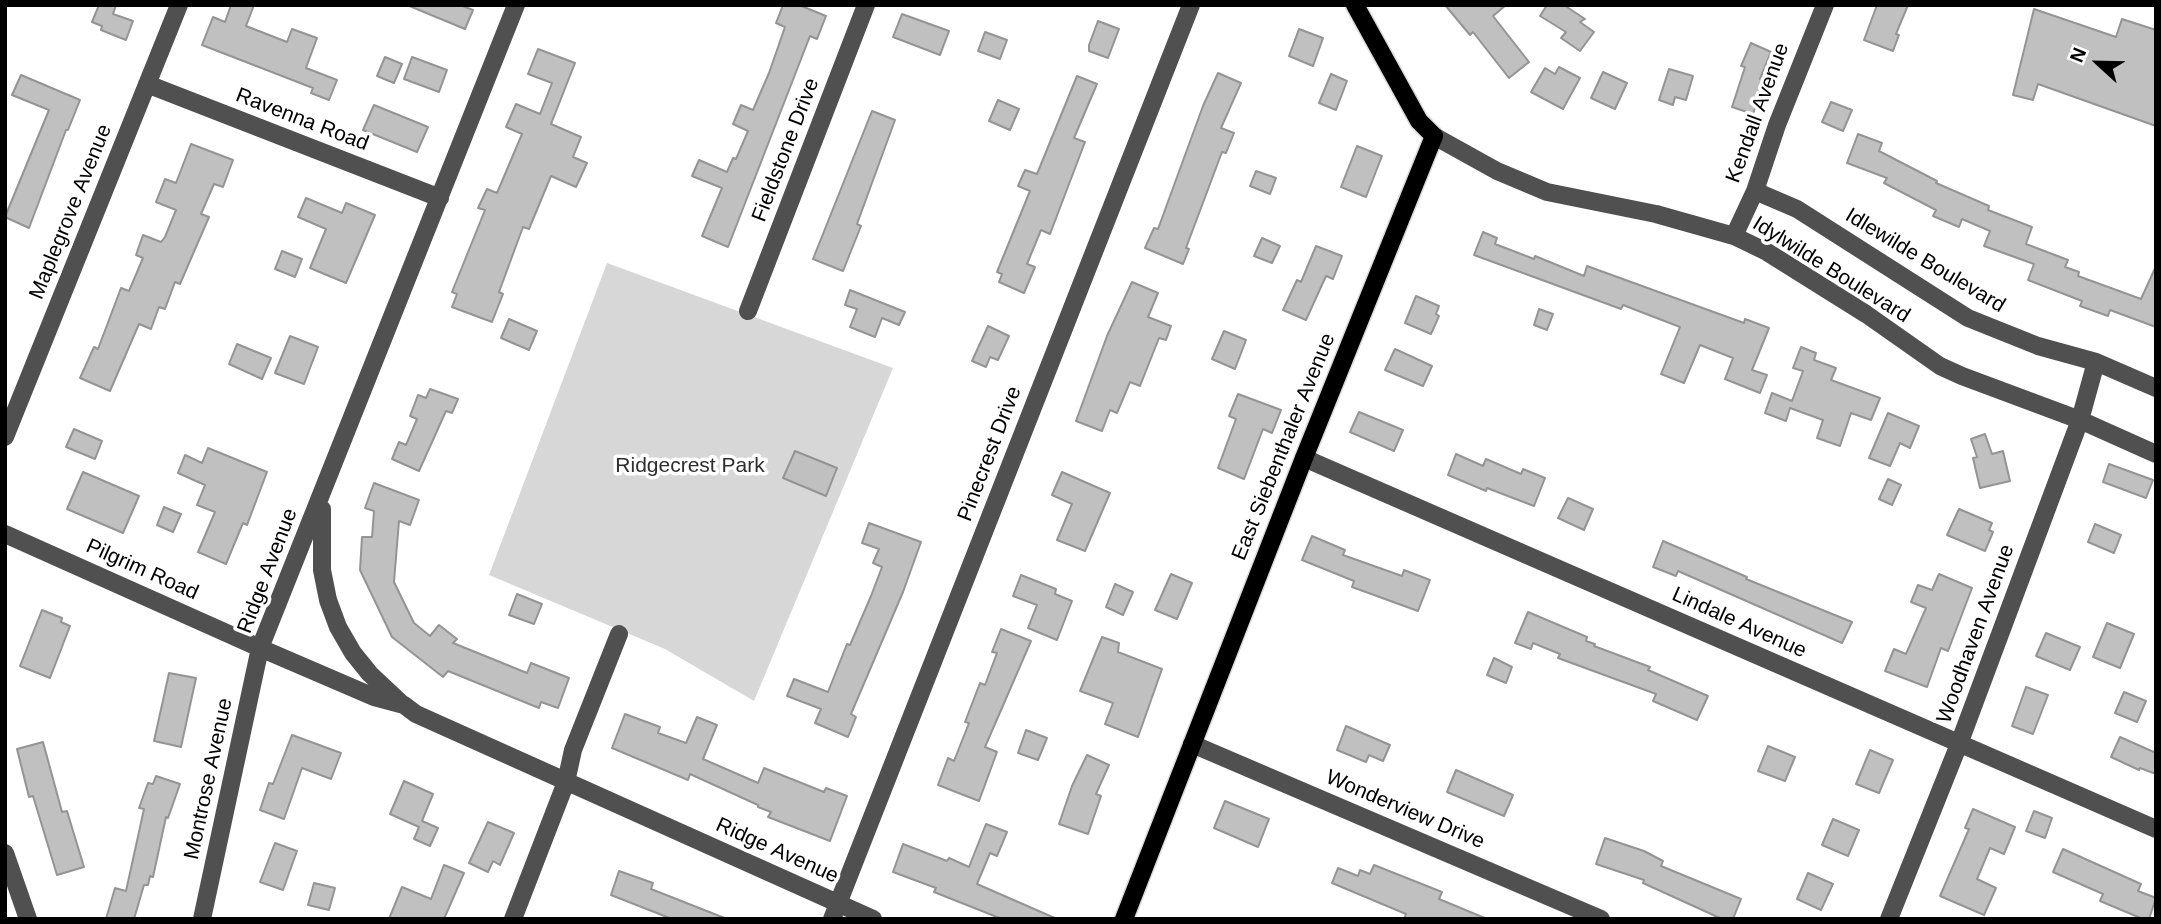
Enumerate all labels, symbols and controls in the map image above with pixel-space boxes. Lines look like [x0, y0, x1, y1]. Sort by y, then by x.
north arrow [2063, 28, 2133, 98]
street label: Kendall Avenue [1721, 40, 1795, 186]
text: N [2066, 45, 2090, 65]
street label: Fieldstone Drive [747, 75, 825, 225]
street label: Ravenna Road [232, 83, 372, 157]
street label: Maplegrove Avenue [24, 121, 118, 303]
street label: Idlewilde Boulevard [1840, 203, 2010, 319]
street label: Idylwilde Boulevard [1748, 211, 1914, 329]
street label: East Siebenthaler Avenue [1227, 330, 1341, 564]
street label: Pinecrest Drive [953, 383, 1027, 525]
park label: Ridgecrest Park [615, 453, 765, 479]
street label: Ridge Avenue [233, 505, 303, 637]
street label: Pilgrim Road [82, 534, 202, 606]
street label: Woodhaven Avenue [1932, 541, 2020, 727]
street label: Lindale Avenue [1668, 582, 1810, 664]
street label: Montrose Avenue [180, 696, 238, 862]
street label: Wonderview Drive [1322, 765, 1488, 855]
street label: Ridge Avenue [712, 813, 842, 889]

